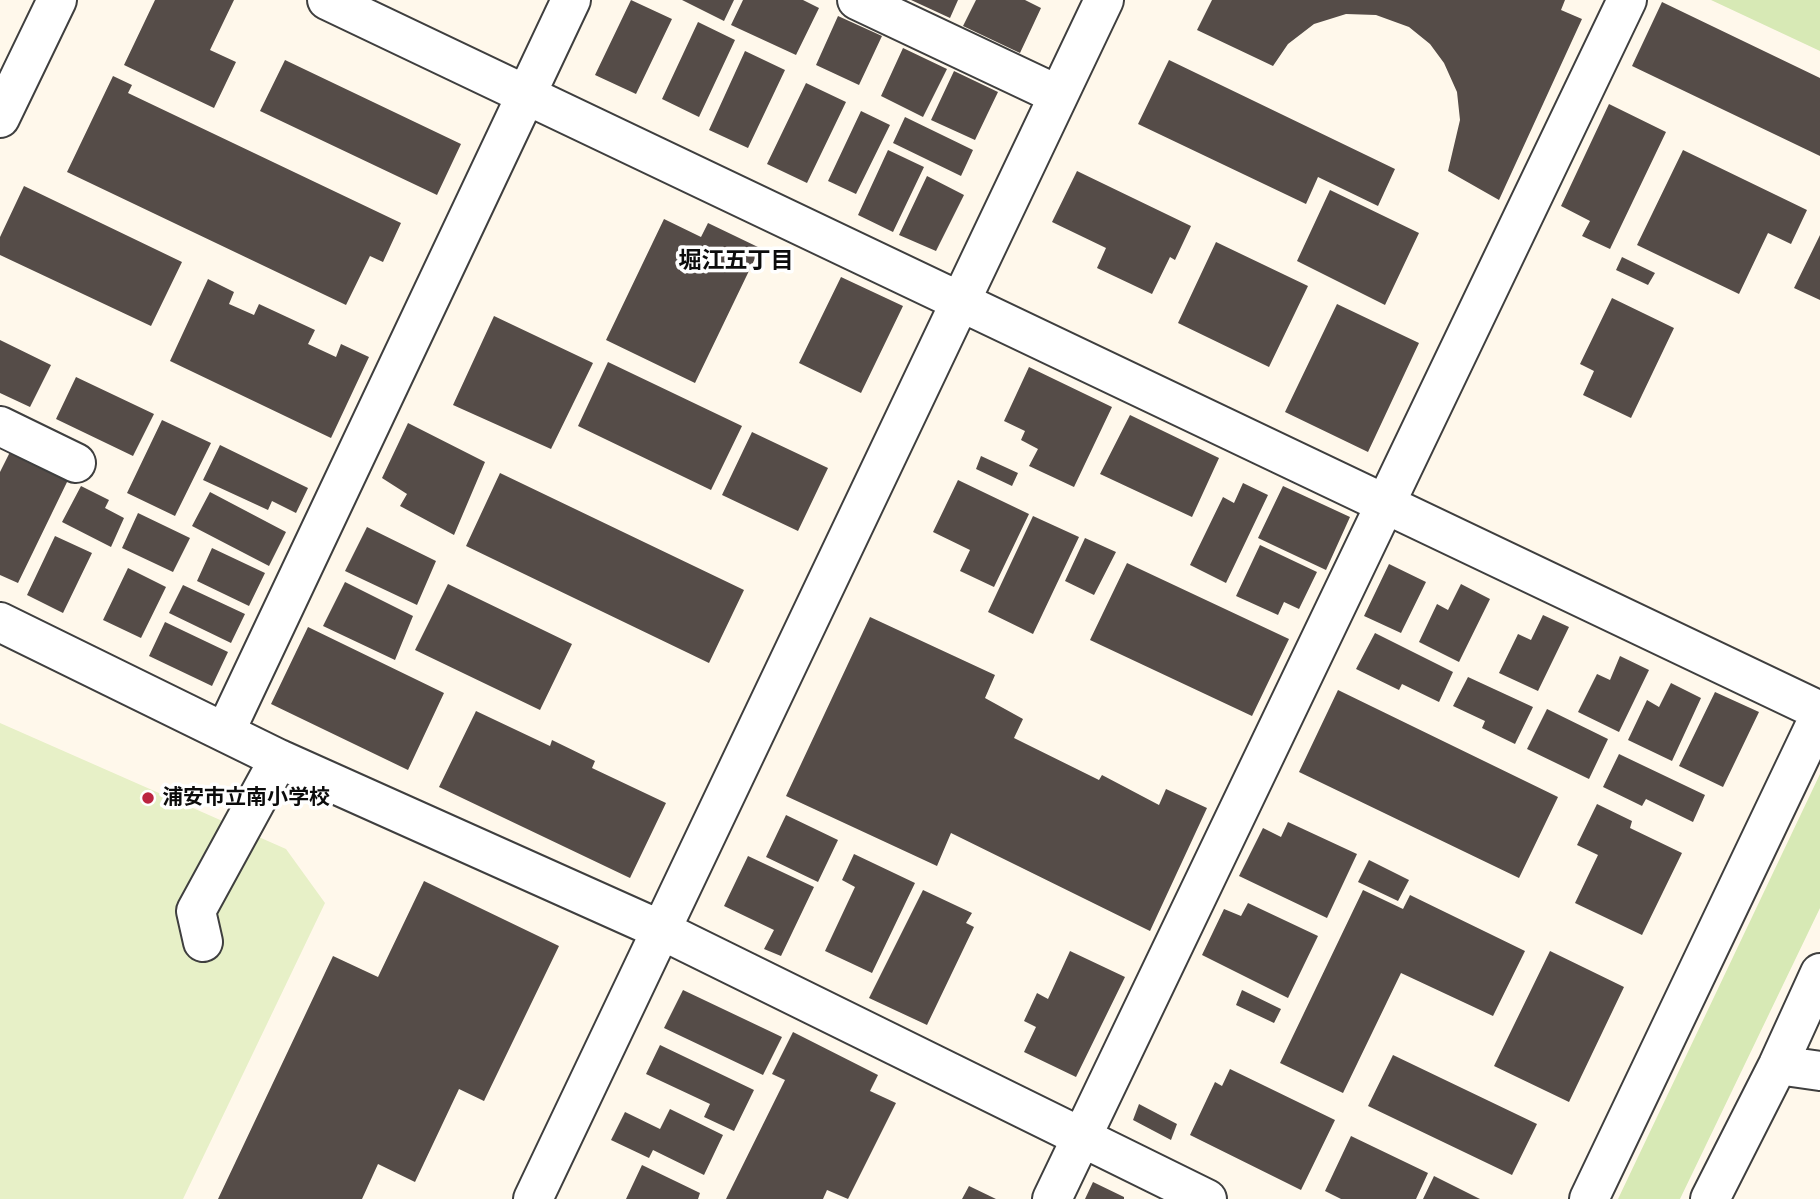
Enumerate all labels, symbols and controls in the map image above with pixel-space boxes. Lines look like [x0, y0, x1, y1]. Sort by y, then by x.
district label: 堀江五丁目 [679, 247, 793, 275]
place label: 浦安市立南小学校 [162, 785, 330, 811]
marker: 浦安市立南小学校 [140, 790, 156, 806]

